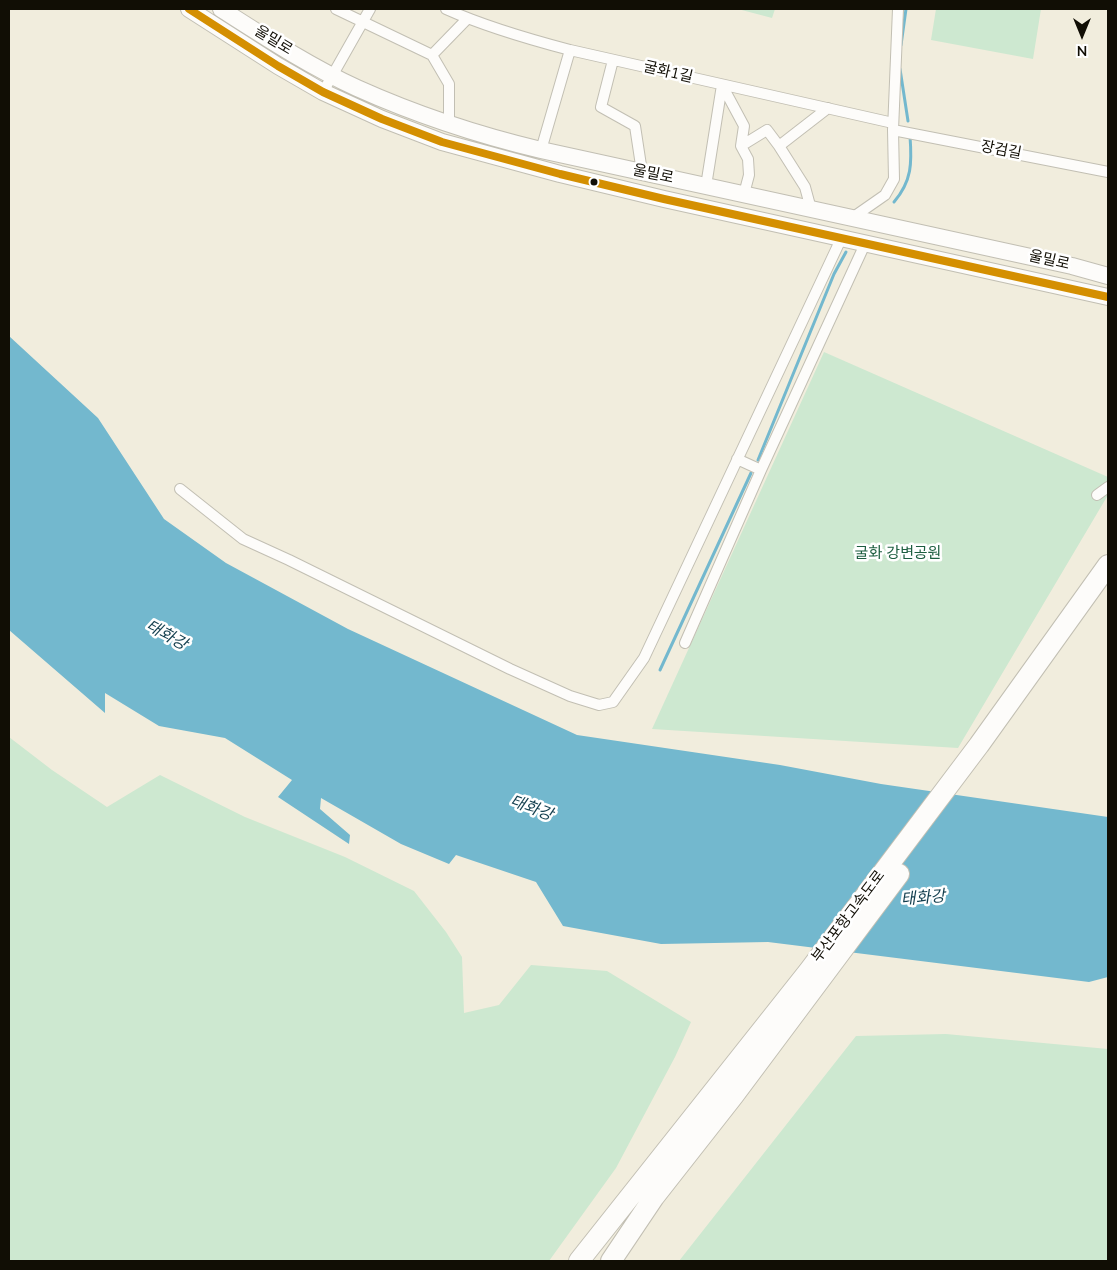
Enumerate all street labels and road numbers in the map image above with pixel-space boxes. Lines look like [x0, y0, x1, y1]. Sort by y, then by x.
street label: 울밀로 [251, 23, 295, 59]
street label: 굴화1길 [641, 59, 695, 87]
street label: 장검길 [979, 138, 1023, 164]
street label: 울밀로 [631, 162, 675, 188]
street label: 울밀로 [1027, 248, 1071, 274]
street label: 부산포항고속도로 [809, 867, 889, 967]

